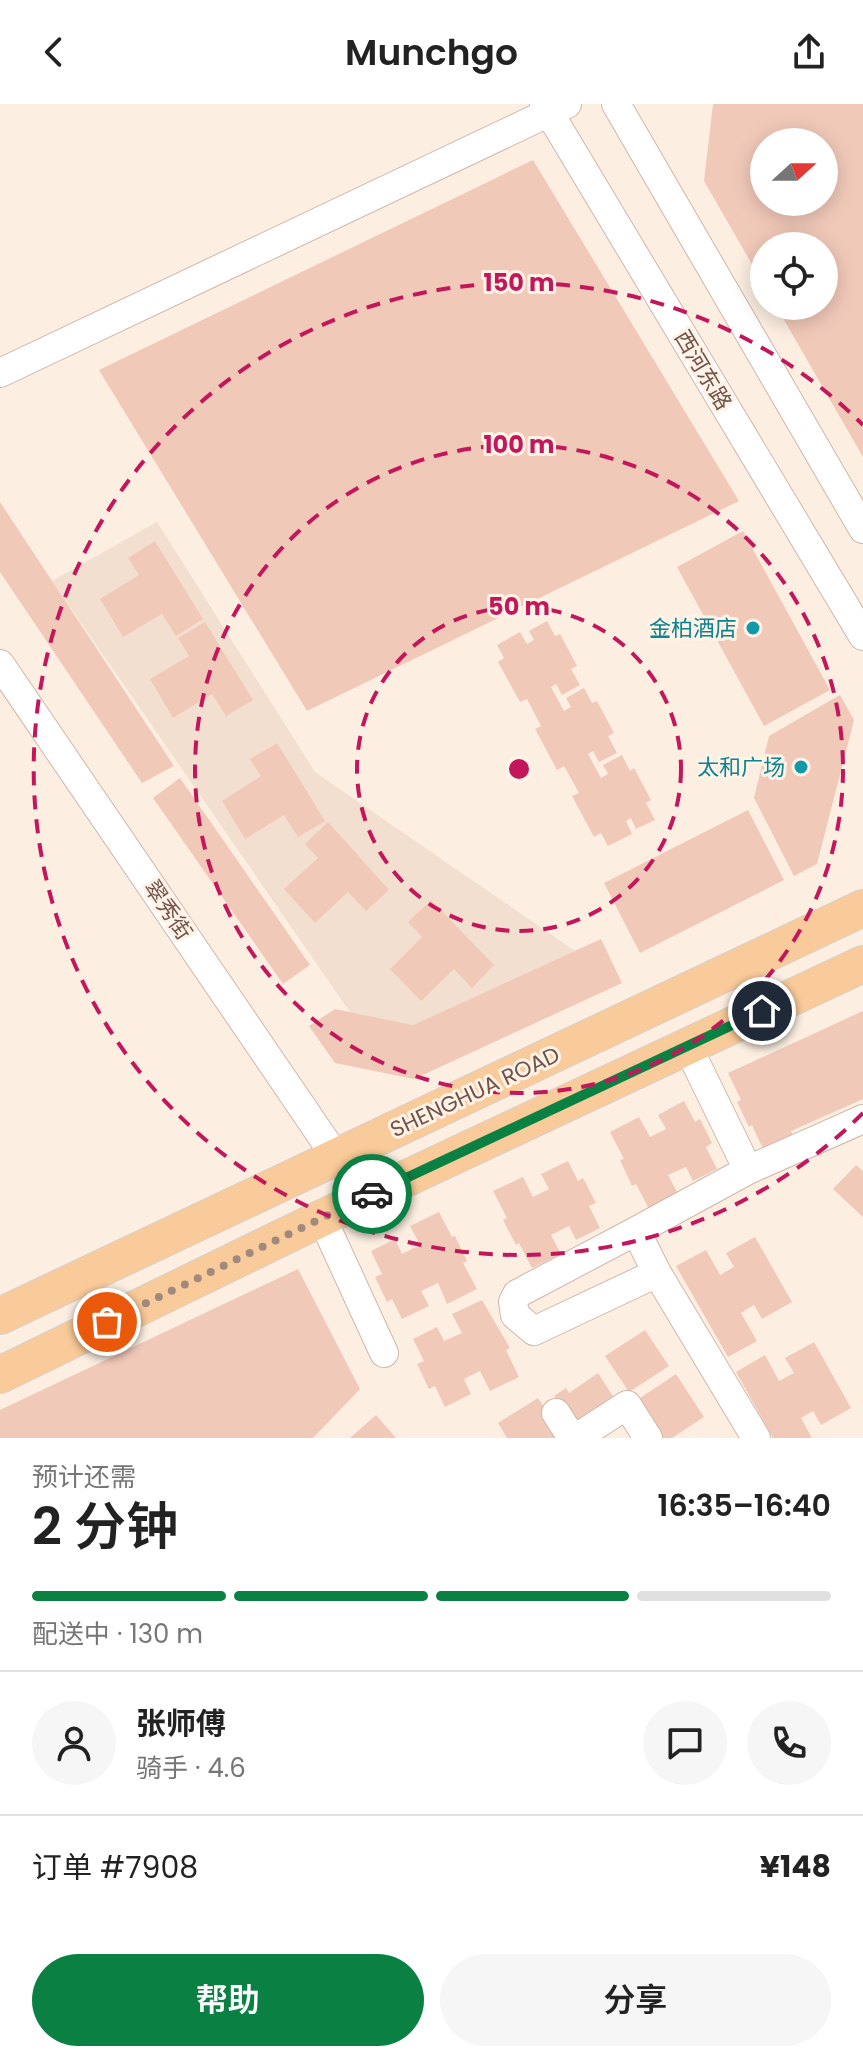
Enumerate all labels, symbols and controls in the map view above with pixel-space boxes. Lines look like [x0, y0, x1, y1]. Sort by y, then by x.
text: Munchgo [345, 27, 518, 78]
icon: back [32, 30, 76, 74]
icon: share [787, 30, 831, 74]
north arrow [750, 128, 838, 216]
map controls [750, 128, 838, 320]
button: locate [750, 232, 838, 320]
text: 150 m [484, 266, 554, 299]
street label: 西河东路 [667, 324, 739, 416]
text: 100 m [484, 428, 554, 461]
text: 50 m [488, 590, 550, 623]
place label: 金柏酒店 [649, 613, 737, 644]
marker: 金柏酒店 [744, 619, 762, 637]
place label: 太和广场 [697, 752, 785, 783]
centre of rings [505, 755, 533, 783]
marker: 太和广场 [792, 758, 810, 776]
street label: 翠秀街 [137, 874, 199, 946]
pin [728, 977, 796, 1045]
icon: home [740, 989, 784, 1033]
street label: SHENGHUA ROAD [385, 1039, 565, 1145]
courier [332, 1154, 412, 1234]
icon: car [350, 1172, 394, 1216]
pin [73, 1288, 141, 1356]
icon: bag [85, 1300, 129, 1344]
text: 预计还需 [32, 1459, 136, 1495]
text: 16:35–16:40 [658, 1484, 831, 1527]
text: 2 分钟 [32, 1490, 178, 1563]
text: 配送中 · 130 m [32, 1616, 203, 1652]
button: person [32, 1701, 116, 1785]
button: chat [643, 1701, 727, 1785]
button: phone [747, 1701, 831, 1785]
text: 张师傅 [136, 1702, 226, 1745]
text: 骑手 · 4.6 [136, 1750, 246, 1786]
text: ¥148 [760, 1845, 831, 1888]
text: 订单 #7908 [32, 1846, 198, 1889]
button: 帮助 [32, 1954, 424, 2046]
button: 分享 [440, 1954, 831, 2046]

